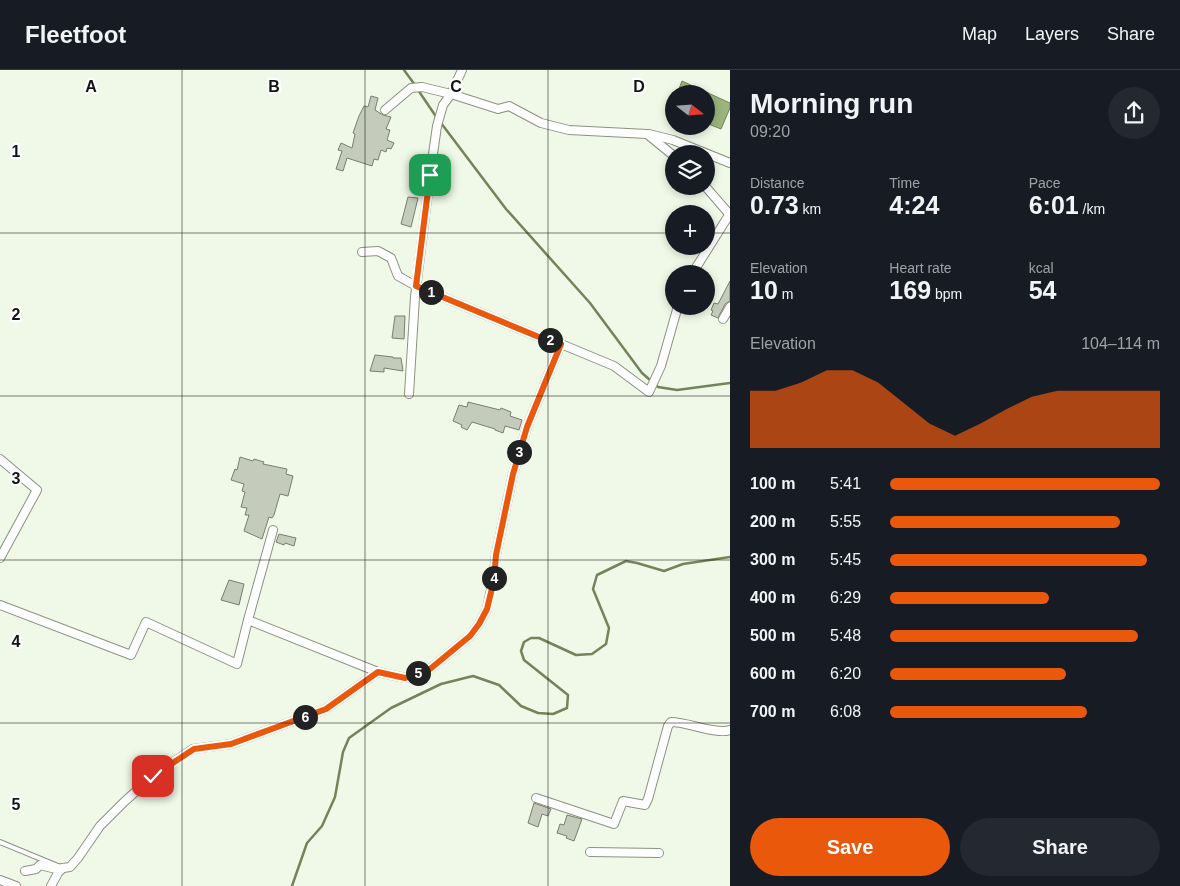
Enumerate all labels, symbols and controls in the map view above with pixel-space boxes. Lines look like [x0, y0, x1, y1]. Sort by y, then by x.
text: Fleetfoot [25, 21, 126, 48]
text: Map [962, 24, 997, 44]
text: Layers [1025, 24, 1079, 44]
text: Share [1107, 24, 1155, 44]
text: A [85, 78, 97, 95]
text: B [268, 78, 280, 95]
text: C [450, 78, 462, 95]
text: D [633, 78, 645, 95]
north arrow [665, 85, 715, 135]
map controls [665, 85, 715, 315]
button: share [1108, 87, 1160, 139]
text: Morning run [750, 88, 913, 119]
text: 09:20 [750, 123, 790, 140]
text: 1 [12, 143, 21, 160]
button: layers [665, 145, 715, 195]
pin [409, 154, 451, 196]
icon: arrive [416, 161, 444, 189]
text: Distance [750, 175, 804, 191]
text: Time [889, 175, 920, 191]
text: Pace [1029, 175, 1061, 191]
text: 0.73 [750, 191, 799, 219]
text: 4:24 [889, 191, 939, 219]
text: 6:01 [1029, 191, 1079, 219]
text: km [799, 201, 821, 217]
text: /km [1079, 201, 1105, 217]
button: + [665, 205, 715, 255]
text: Elevation [750, 260, 808, 276]
text: Heart rate [889, 260, 952, 276]
text: kcal [1029, 260, 1054, 276]
button: − [665, 265, 715, 315]
text: 10 [750, 276, 778, 304]
text: 169 [889, 276, 931, 304]
text: 54 [1029, 276, 1056, 304]
pin: 1 [418, 280, 444, 304]
text: 1 [428, 284, 435, 300]
text: m [778, 286, 793, 302]
text: bpm [931, 286, 962, 302]
text: 2 [12, 306, 21, 323]
pin: 2 [538, 328, 562, 352]
text: 2 [547, 332, 554, 348]
text: Elevation [750, 335, 816, 352]
text: 104–114 m [1081, 335, 1160, 352]
pin: 3 [506, 440, 532, 464]
text: 3 [516, 444, 523, 460]
text: 3 [12, 470, 21, 487]
text: 100 m [750, 475, 795, 492]
text: 5:41 [830, 475, 861, 492]
text: 200 m [750, 513, 795, 530]
text: 5:55 [830, 513, 861, 530]
text: 300 m [750, 551, 795, 568]
text: 5:45 [830, 551, 861, 568]
pin: 4 [482, 566, 506, 590]
text: 4 [491, 570, 498, 586]
text: 400 m [750, 589, 795, 606]
text: 6:29 [830, 589, 861, 606]
text: 500 m [750, 627, 795, 644]
text: 5:48 [830, 627, 861, 644]
text: 4 [12, 633, 21, 650]
pin: 5 [406, 660, 430, 686]
text: 5 [415, 665, 422, 681]
text: 600 m [750, 665, 795, 682]
text: 6:20 [830, 665, 861, 682]
text: 700 m [750, 703, 795, 720]
text: 6:08 [830, 703, 861, 720]
pin: 6 [292, 704, 318, 730]
text: 6 [302, 709, 309, 725]
pin [132, 755, 174, 797]
icon: check [139, 762, 167, 790]
text: 5 [12, 796, 21, 813]
button: Save [750, 818, 950, 876]
button: Share [960, 818, 1160, 876]

